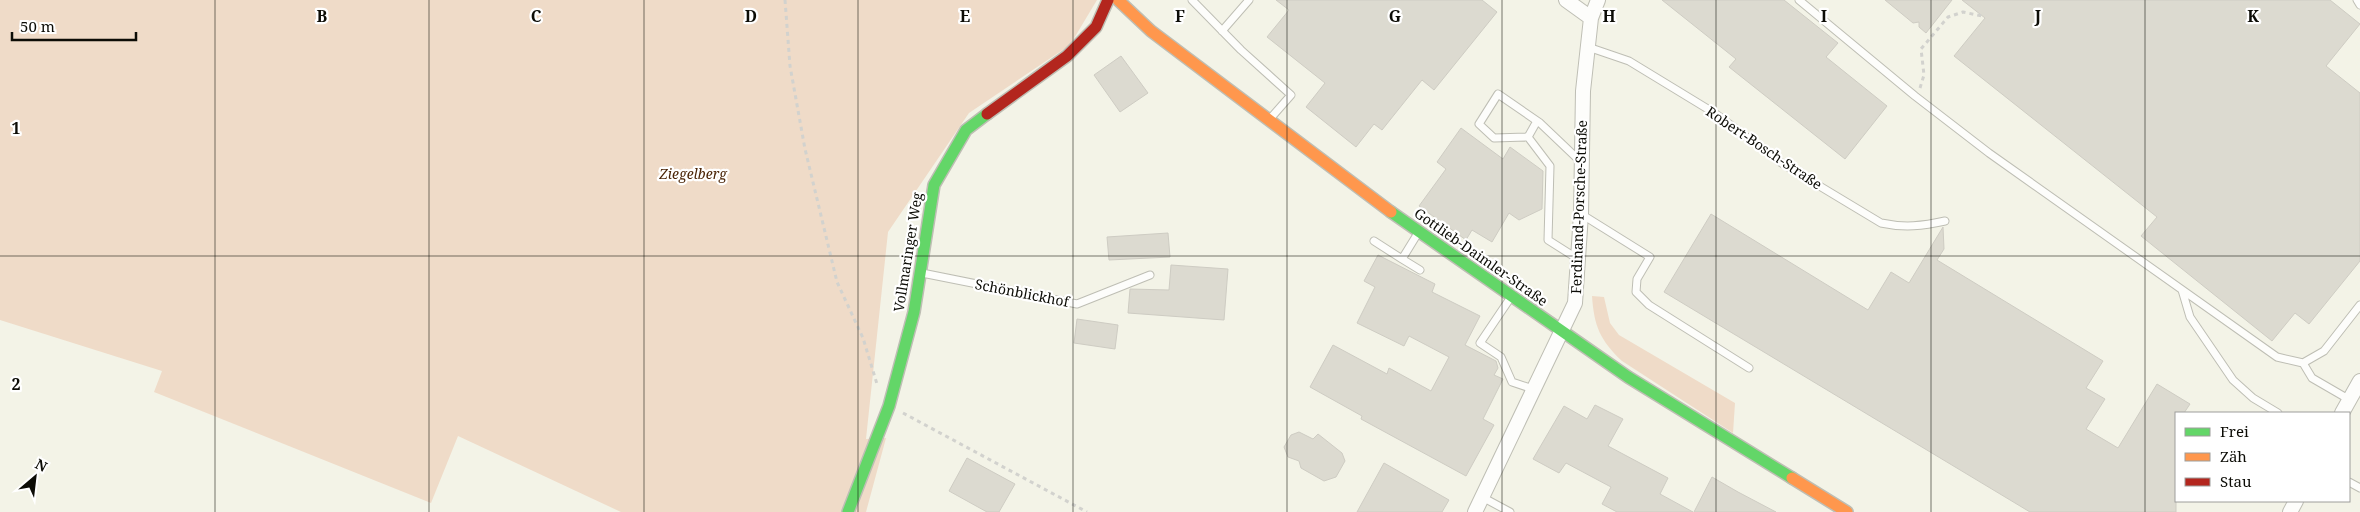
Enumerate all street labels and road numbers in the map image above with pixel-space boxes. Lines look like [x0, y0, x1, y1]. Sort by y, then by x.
street label: Robert-Bosch-Straße [1703, 102, 1826, 194]
street label: Ferdinand-Porsche-Straße [1566, 120, 1591, 294]
street label: Vollmaringer Weg [889, 190, 926, 313]
street label: Gottlieb-Daimler-Straße [1411, 203, 1552, 310]
street label: Schönblickhof [974, 274, 1072, 311]

